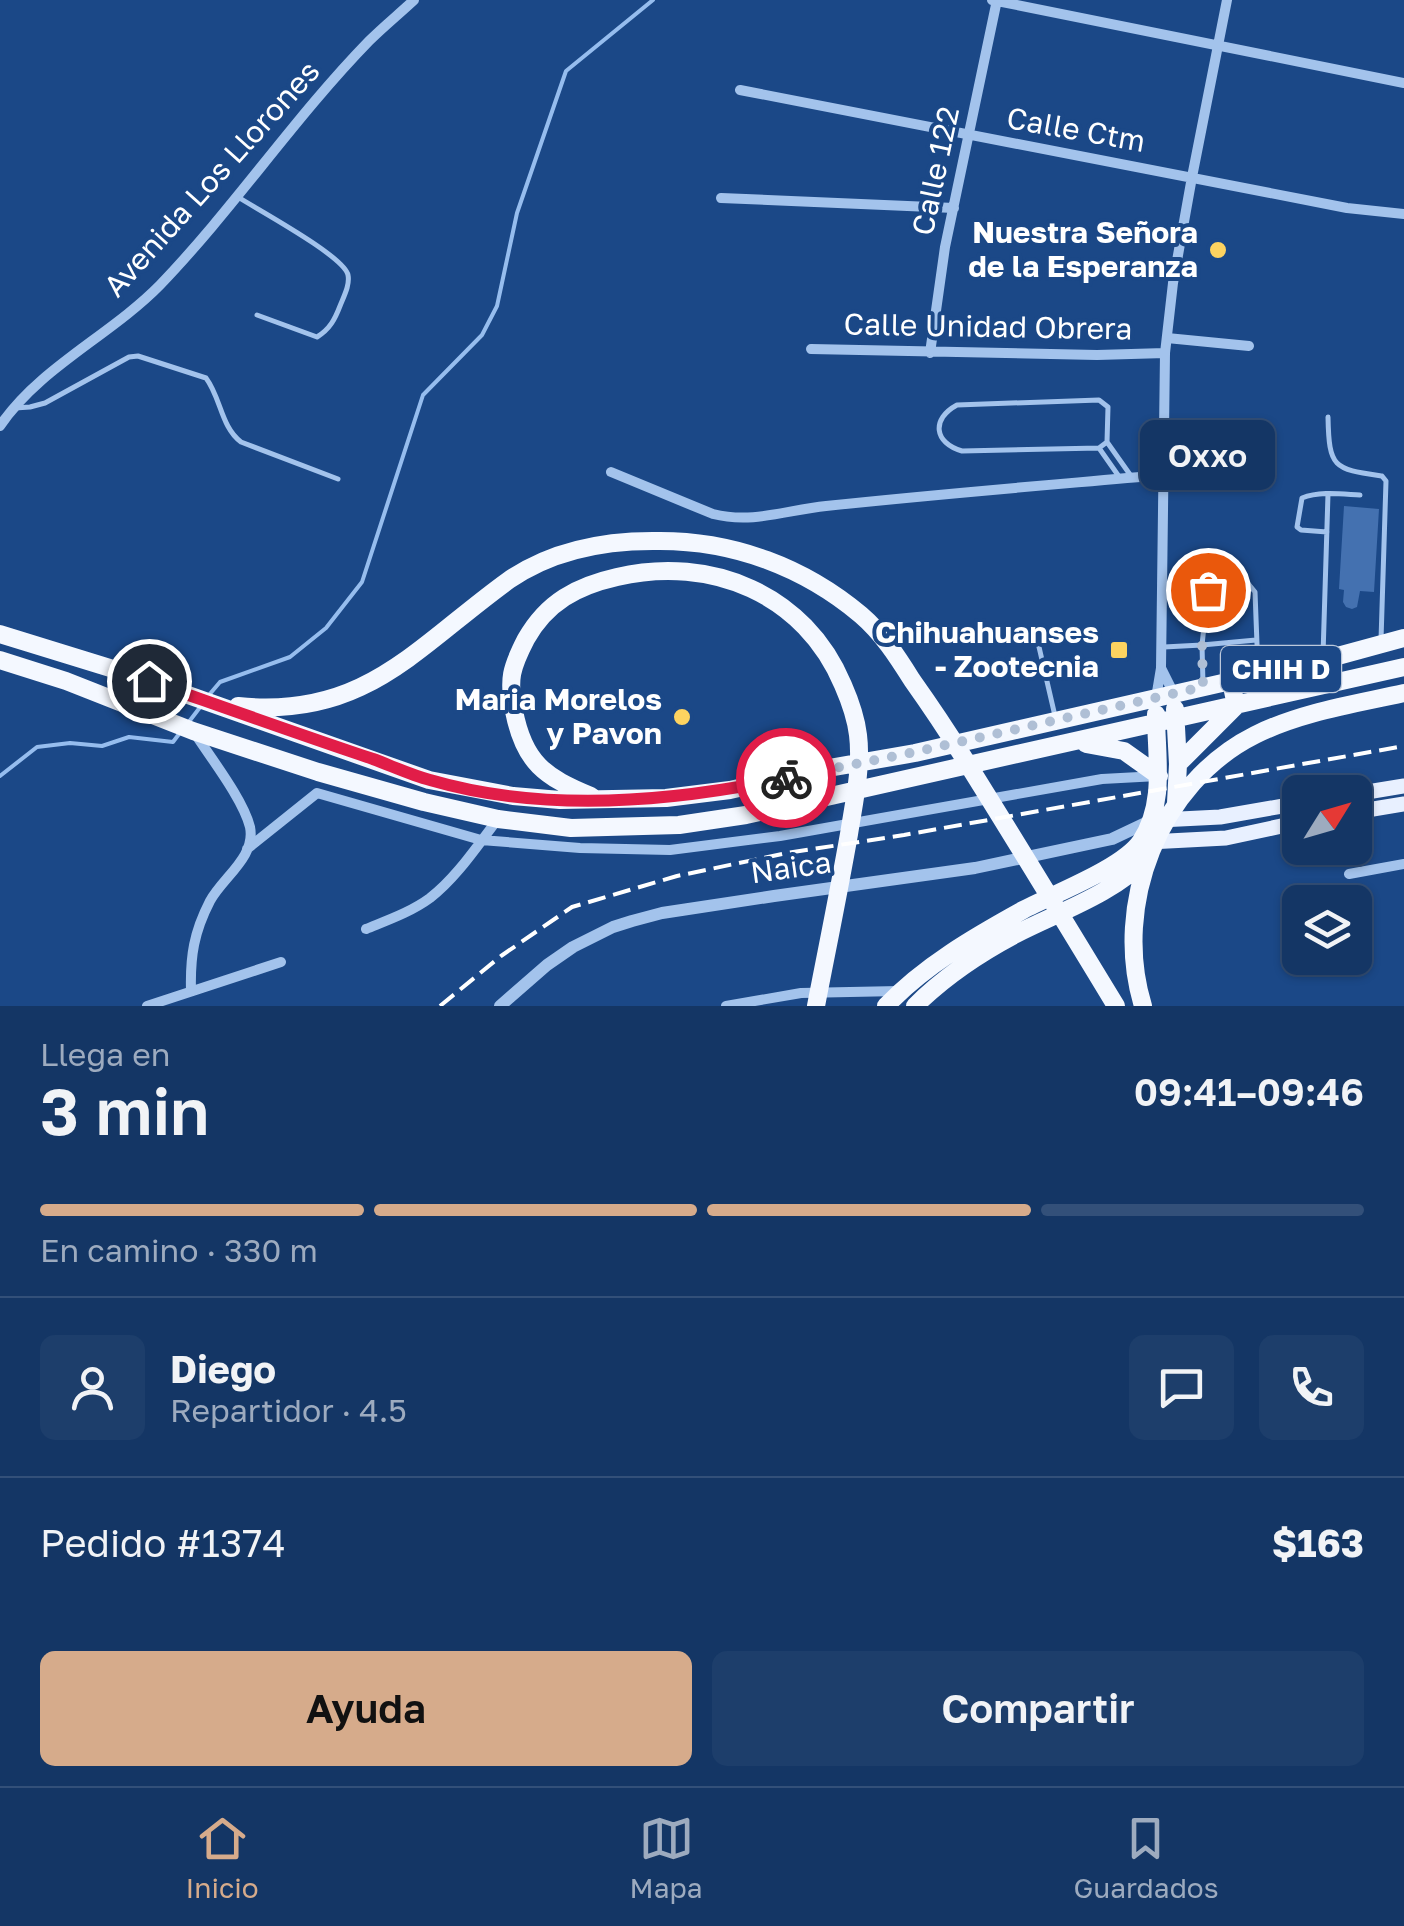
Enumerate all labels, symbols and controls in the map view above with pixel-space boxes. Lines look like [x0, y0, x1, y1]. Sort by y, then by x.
street label: Avenida Los Llorones [96, 53, 327, 304]
street label: Calle Ctm [1004, 99, 1148, 159]
street label: Calle 122 [904, 103, 966, 238]
place label: Nuestra Señora de la Esperanza [968, 214, 1198, 284]
marker: Nuestra Señora de la Esperanza [1207, 239, 1229, 261]
street label: Calle Unidad Obrera [843, 305, 1133, 347]
callout: Oxxo [1140, 420, 1276, 490]
text: Oxxo [1168, 436, 1247, 474]
pin [1166, 548, 1251, 633]
icon: bag [1181, 563, 1236, 618]
place label: Chihuahuanses - Zootecnia [875, 614, 1099, 684]
pin [107, 639, 192, 724]
marker: Chihuahuanses - Zootecnia [1108, 639, 1130, 661]
road number: CHIH D [1221, 646, 1341, 692]
icon: home [122, 654, 177, 709]
place label: Maria Morelos y Pavon [455, 681, 662, 751]
marker: Maria Morelos y Pavon [671, 706, 693, 728]
courier [736, 728, 836, 828]
icon: bike [759, 751, 814, 806]
north arrow [1282, 775, 1372, 865]
map controls [1282, 775, 1372, 975]
street label: Naica [748, 844, 834, 890]
button: layers [1282, 885, 1372, 975]
text: Llega en [40, 1035, 170, 1073]
text: 09:41–09:46 [1134, 1069, 1364, 1114]
text: 3 min [40, 1071, 209, 1149]
text: En camino · 330 m [40, 1231, 318, 1269]
button: person [40, 1335, 145, 1440]
button: chat [1129, 1335, 1234, 1440]
button: phone [1259, 1335, 1364, 1440]
text: Diego [170, 1346, 276, 1391]
text: Repartidor · 4.5 [170, 1391, 407, 1429]
text: Pedido #1374 [40, 1520, 286, 1565]
text: $163 [1272, 1520, 1364, 1565]
button: Ayuda [40, 1651, 692, 1766]
button: Compartir [712, 1651, 1364, 1766]
tab: Inicio [185, 1811, 259, 1904]
tab: Mapa [630, 1811, 703, 1904]
tab: Guardados [1073, 1811, 1219, 1904]

